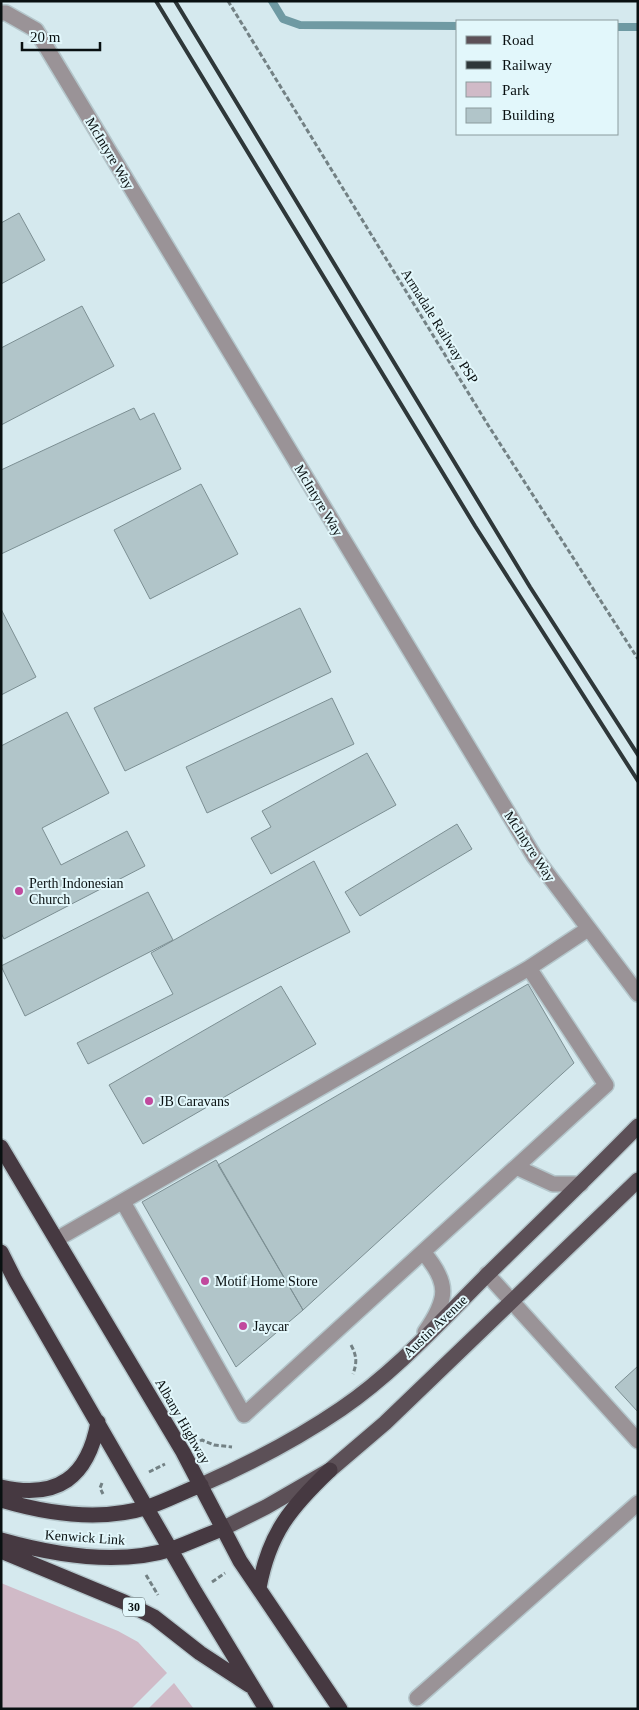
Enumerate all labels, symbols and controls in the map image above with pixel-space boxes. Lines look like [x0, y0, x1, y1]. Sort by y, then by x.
scale bar [22, 20, 100, 52]
legend [456, 20, 619, 135]
text: 20 m [30, 29, 61, 45]
text: Road [502, 32, 534, 48]
text: Railway [502, 57, 552, 73]
text: Park [502, 82, 530, 98]
text: Building [502, 107, 555, 123]
street label: McIntyre Way [82, 115, 137, 192]
street label: Armadale Railway PSP [398, 266, 481, 386]
street label: McIntyre Way [291, 462, 346, 539]
street label: McIntyre Way [501, 808, 558, 884]
place label: Perth Indonesian Church [29, 876, 123, 907]
marker: Perth Indonesian Church [13, 885, 25, 897]
place label: JB Caravans [159, 1094, 229, 1109]
marker: JB Caravans [143, 1095, 155, 1107]
place label: Motif Home Store [215, 1274, 318, 1289]
marker: Motif Home Store [199, 1275, 211, 1287]
street label: Austin Avenue [400, 1292, 470, 1360]
place label: Jaycar [253, 1319, 289, 1334]
marker: Jaycar [237, 1320, 249, 1332]
street label: Albany Highway [152, 1376, 213, 1467]
street label: Kenwick Link [44, 1527, 126, 1548]
road number: 30 [123, 1598, 145, 1616]

